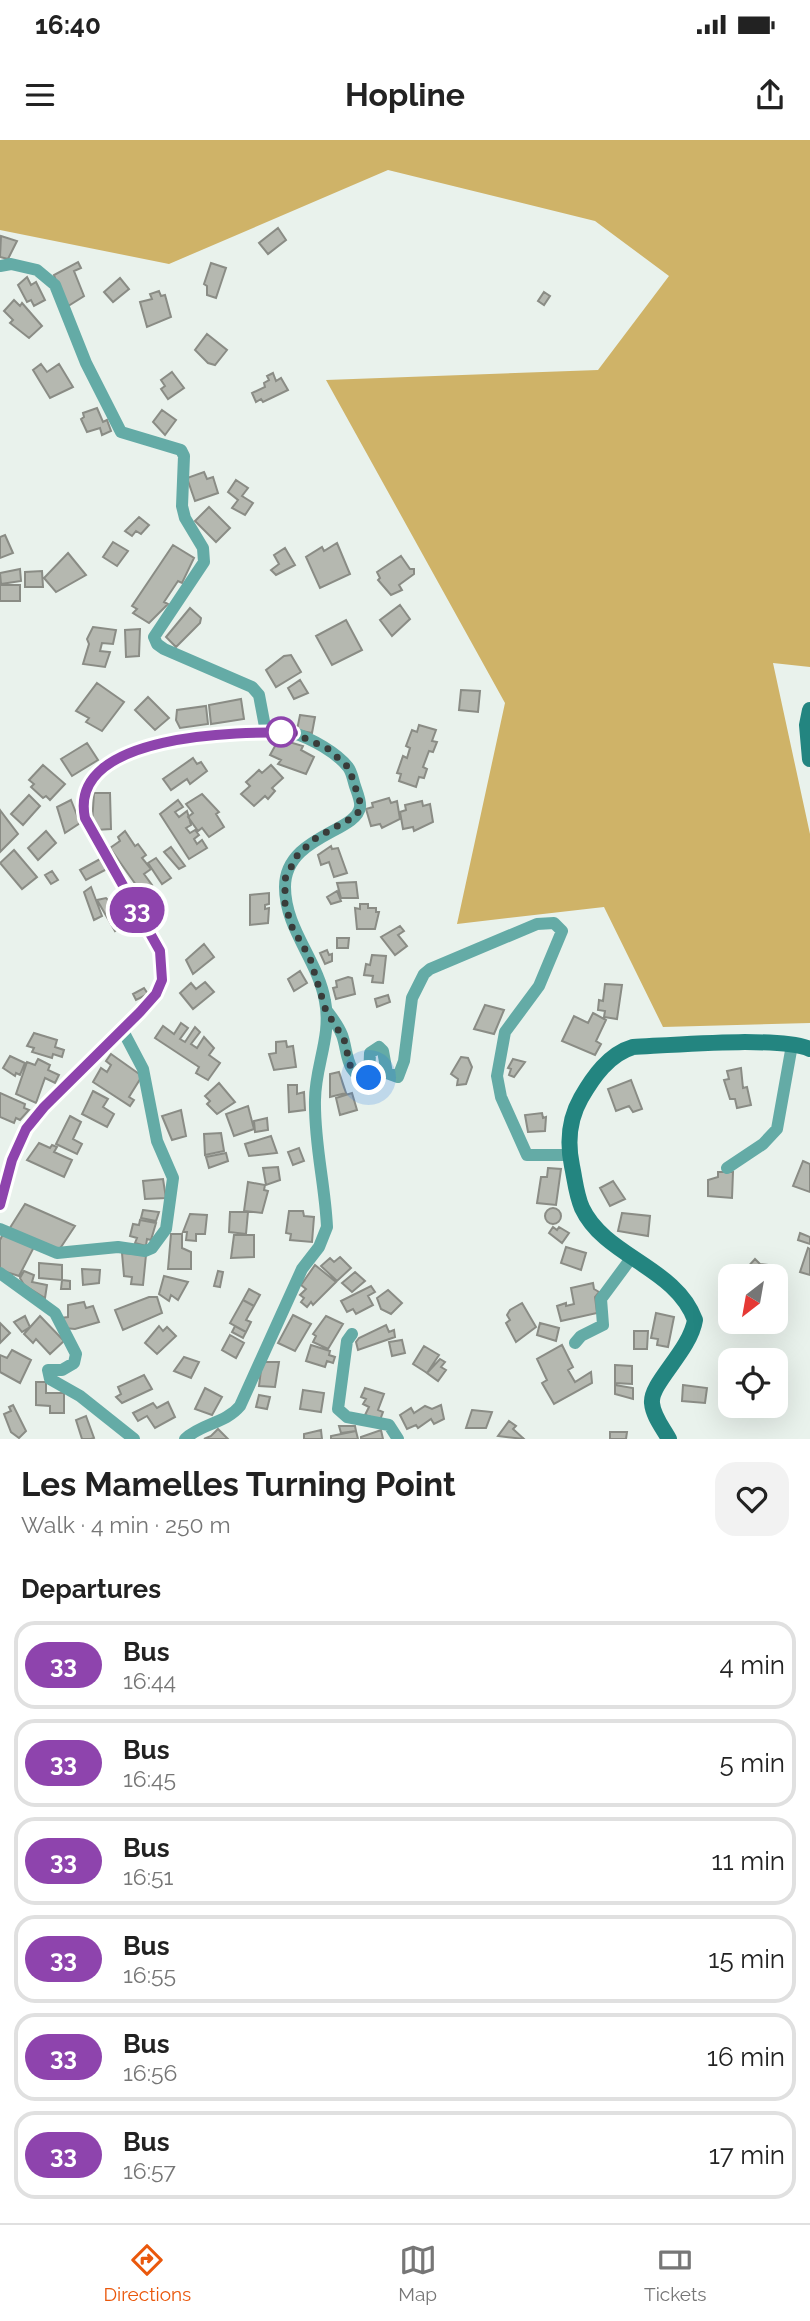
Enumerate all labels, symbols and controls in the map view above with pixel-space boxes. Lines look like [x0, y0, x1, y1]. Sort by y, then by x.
text: 16:40 [35, 10, 101, 40]
icon: menu [21, 76, 59, 114]
text: Hopline [345, 76, 465, 113]
icon: share [751, 76, 789, 114]
unlabelled marker [266, 717, 296, 747]
line badge: 33 [106, 887, 168, 933]
text: 33 [124, 895, 150, 924]
your location [351, 1060, 386, 1095]
north arrow [718, 1264, 788, 1334]
map controls [718, 1264, 788, 1418]
button: locate [718, 1348, 788, 1418]
button: heart [715, 1462, 789, 1536]
text: Les Mamelles Turning Point [21, 1465, 456, 1504]
text: Walk · 4 min · 250 m [21, 1511, 231, 1538]
text: Departures [21, 1574, 161, 1604]
text: Bus [123, 1637, 170, 1667]
text: 33 [50, 1650, 77, 1679]
text: 4 min [719, 1650, 785, 1680]
text: 16:44 [123, 1667, 176, 1694]
text: Bus [123, 1735, 170, 1765]
text: 33 [50, 1748, 77, 1777]
text: 5 min [719, 1748, 785, 1778]
text: 16:45 [123, 1765, 176, 1792]
text: Bus [123, 1833, 170, 1863]
text: 33 [50, 1846, 77, 1875]
text: 11 min [711, 1846, 785, 1876]
text: 16:51 [123, 1863, 173, 1890]
text: Bus [123, 1931, 170, 1961]
text: 33 [50, 1944, 77, 1973]
text: 15 min [708, 1944, 785, 1974]
text: 16:55 [123, 1961, 176, 1988]
text: Bus [123, 2029, 170, 2059]
text: 33 [50, 2042, 77, 2071]
text: 16 min [707, 2042, 785, 2072]
text: 16:56 [123, 2059, 177, 2086]
text: Bus [123, 2127, 170, 2157]
text: 33 [50, 2140, 77, 2169]
text: 17 min [709, 2140, 785, 2170]
text: 16:57 [123, 2157, 176, 2184]
tab: Directions [104, 2241, 191, 2305]
tab: Map [398, 2241, 437, 2305]
tab: Tickets [644, 2241, 706, 2305]

